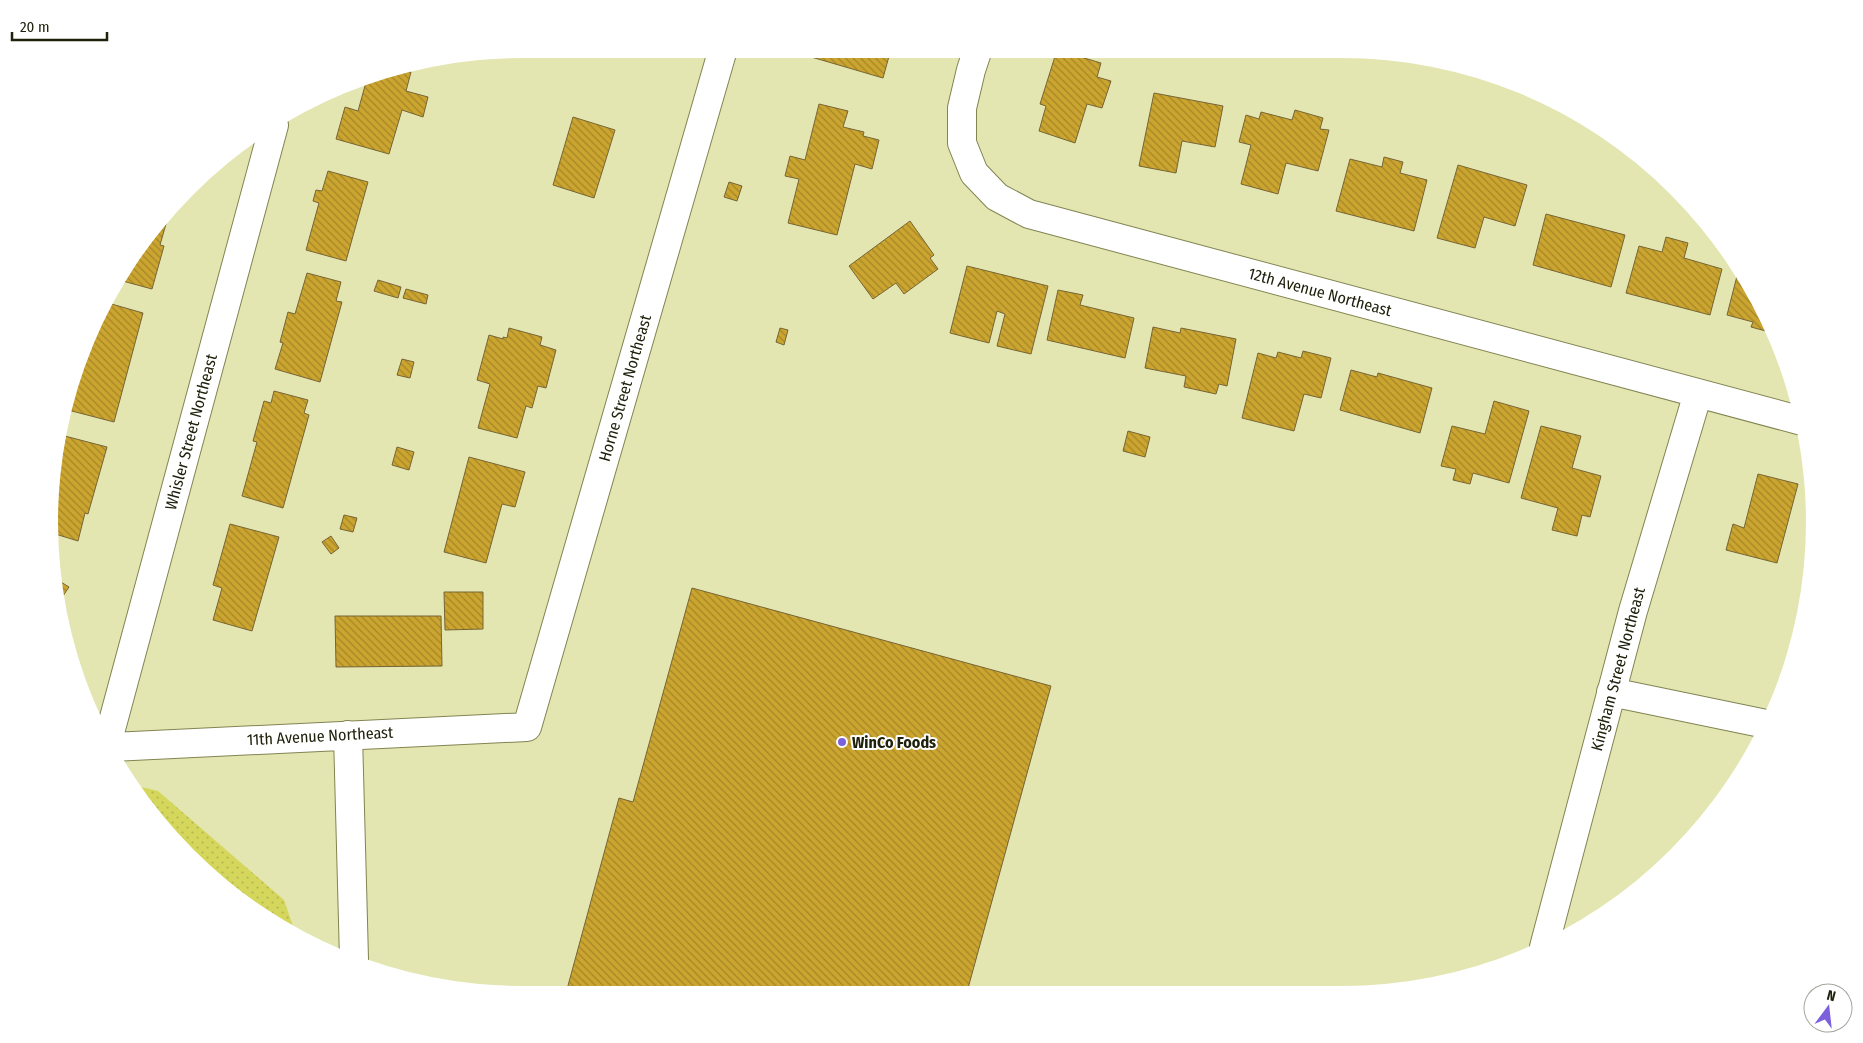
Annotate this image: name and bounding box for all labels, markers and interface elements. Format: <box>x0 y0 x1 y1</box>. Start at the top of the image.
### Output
scale bar <box>12 10 108 42</box>
text: 20 m <box>20 18 50 36</box>
street label: 12th Avenue Northeast <box>1246 264 1394 320</box>
street label: Horne Street Northeast <box>595 312 655 464</box>
street label: Whisler Street Northeast <box>161 351 221 512</box>
street label: Kingham Street Northeast <box>1587 584 1649 753</box>
street label: 11th Avenue Northeast <box>246 723 394 749</box>
place label: WinCo Foods <box>852 733 936 752</box>
marker: WinCo Foods <box>836 736 848 748</box>
north arrow <box>1803 983 1853 1033</box>
text: N <box>1825 987 1837 1005</box>

